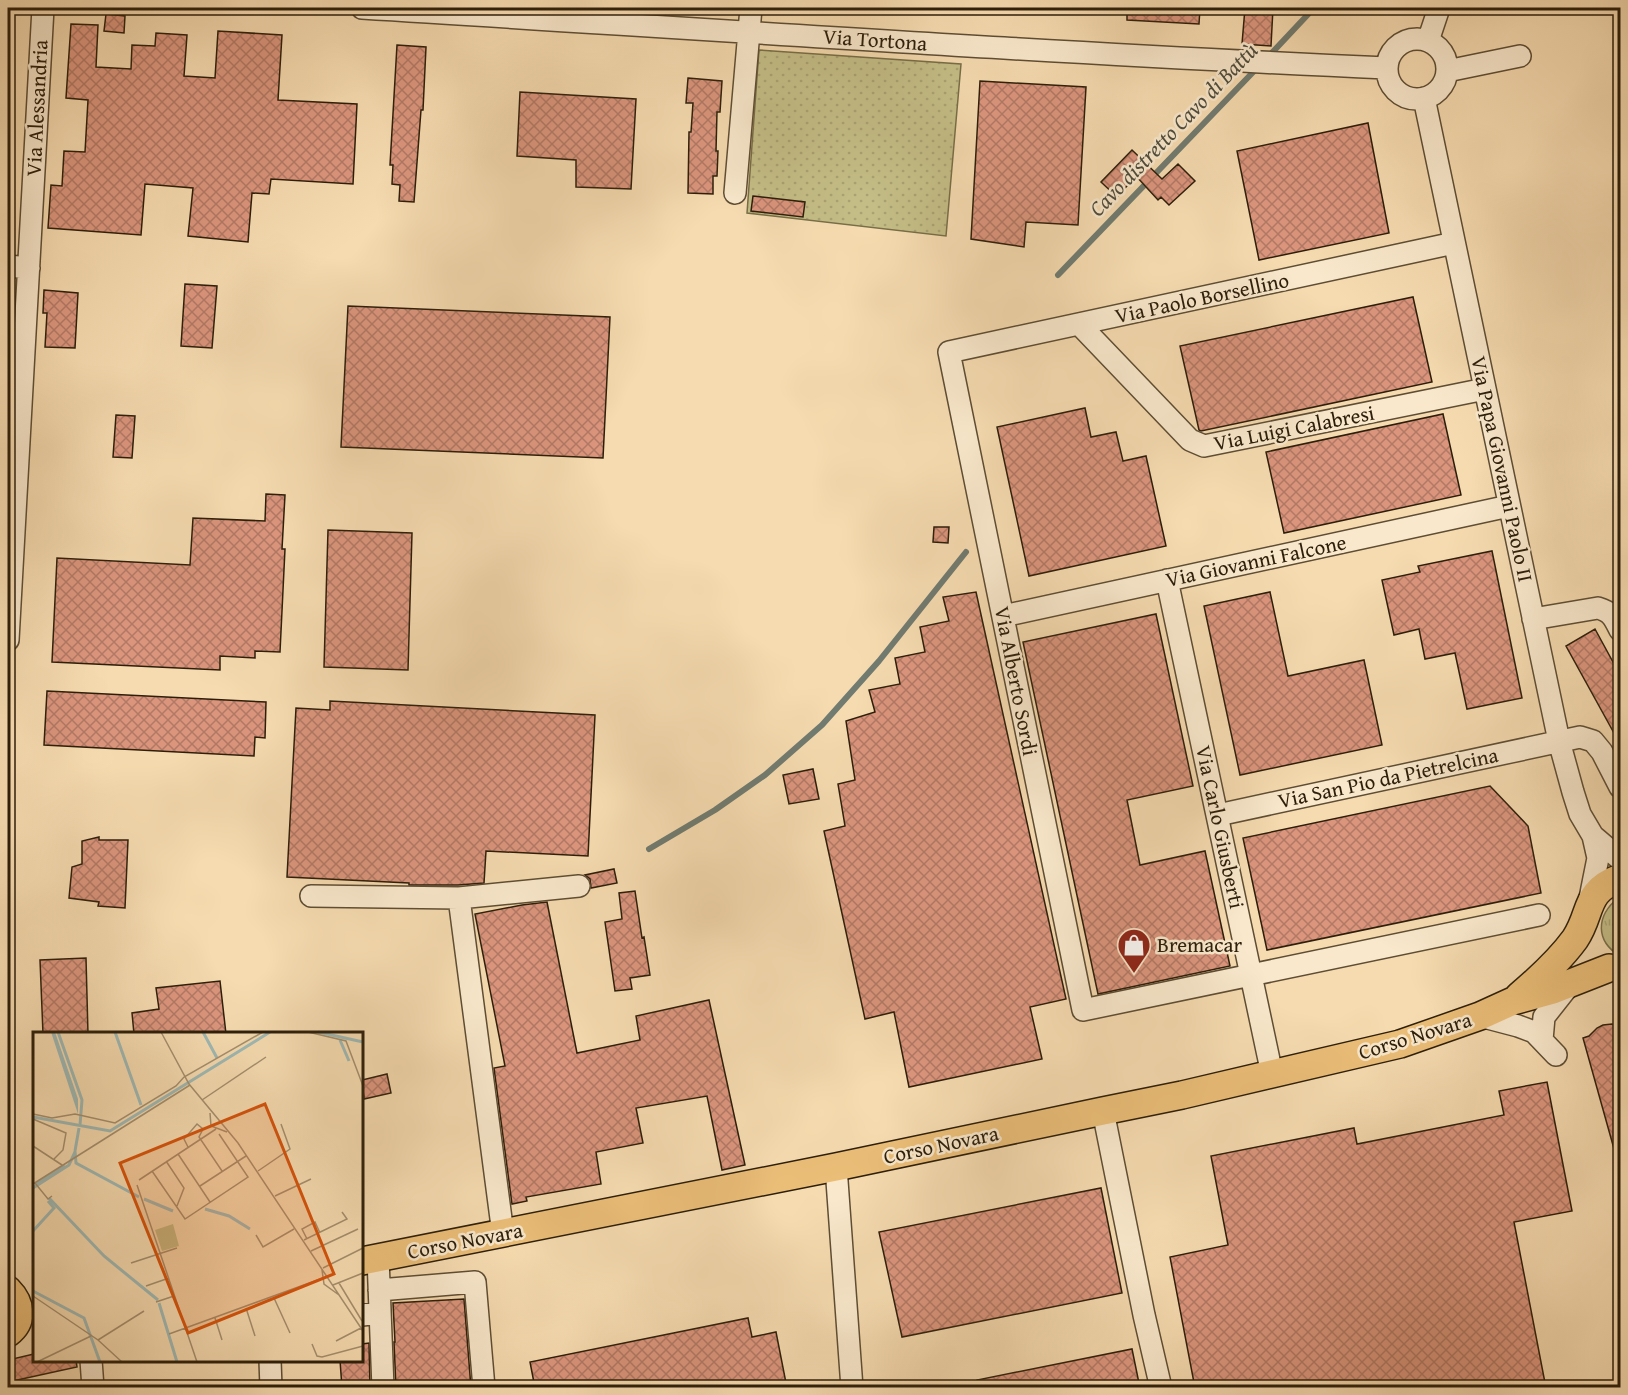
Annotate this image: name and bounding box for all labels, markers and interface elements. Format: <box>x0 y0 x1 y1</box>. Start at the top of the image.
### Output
street label: Via Tortona <box>822 20 928 59</box>
water label: Cavo distretto Cavo di Battù <box>1081 35 1265 223</box>
street label: Via Alessandria <box>17 39 56 177</box>
street label: Via Paolo Borsellino <box>1112 264 1292 331</box>
street label: Via Papa Giovanni Paolo II <box>1463 353 1542 585</box>
street label: Via Luigi Calabresi <box>1211 397 1377 458</box>
street label: Via Giovanni Falcone <box>1163 526 1349 595</box>
street label: Via Alberto Sordi <box>987 604 1046 758</box>
street label: Via San Pio da Pietrelcina <box>1275 739 1501 816</box>
street label: Via Carlo Giusberti <box>1188 742 1253 911</box>
shop icon: Bremacar <box>1116 927 1152 974</box>
place label: Bremacar <box>1157 929 1242 960</box>
street label: Corso Novara <box>1354 1004 1475 1067</box>
inset map <box>33 1032 363 1362</box>
street label: Corso Novara <box>881 1117 1001 1172</box>
street label: Corso Novara <box>405 1214 525 1267</box>

